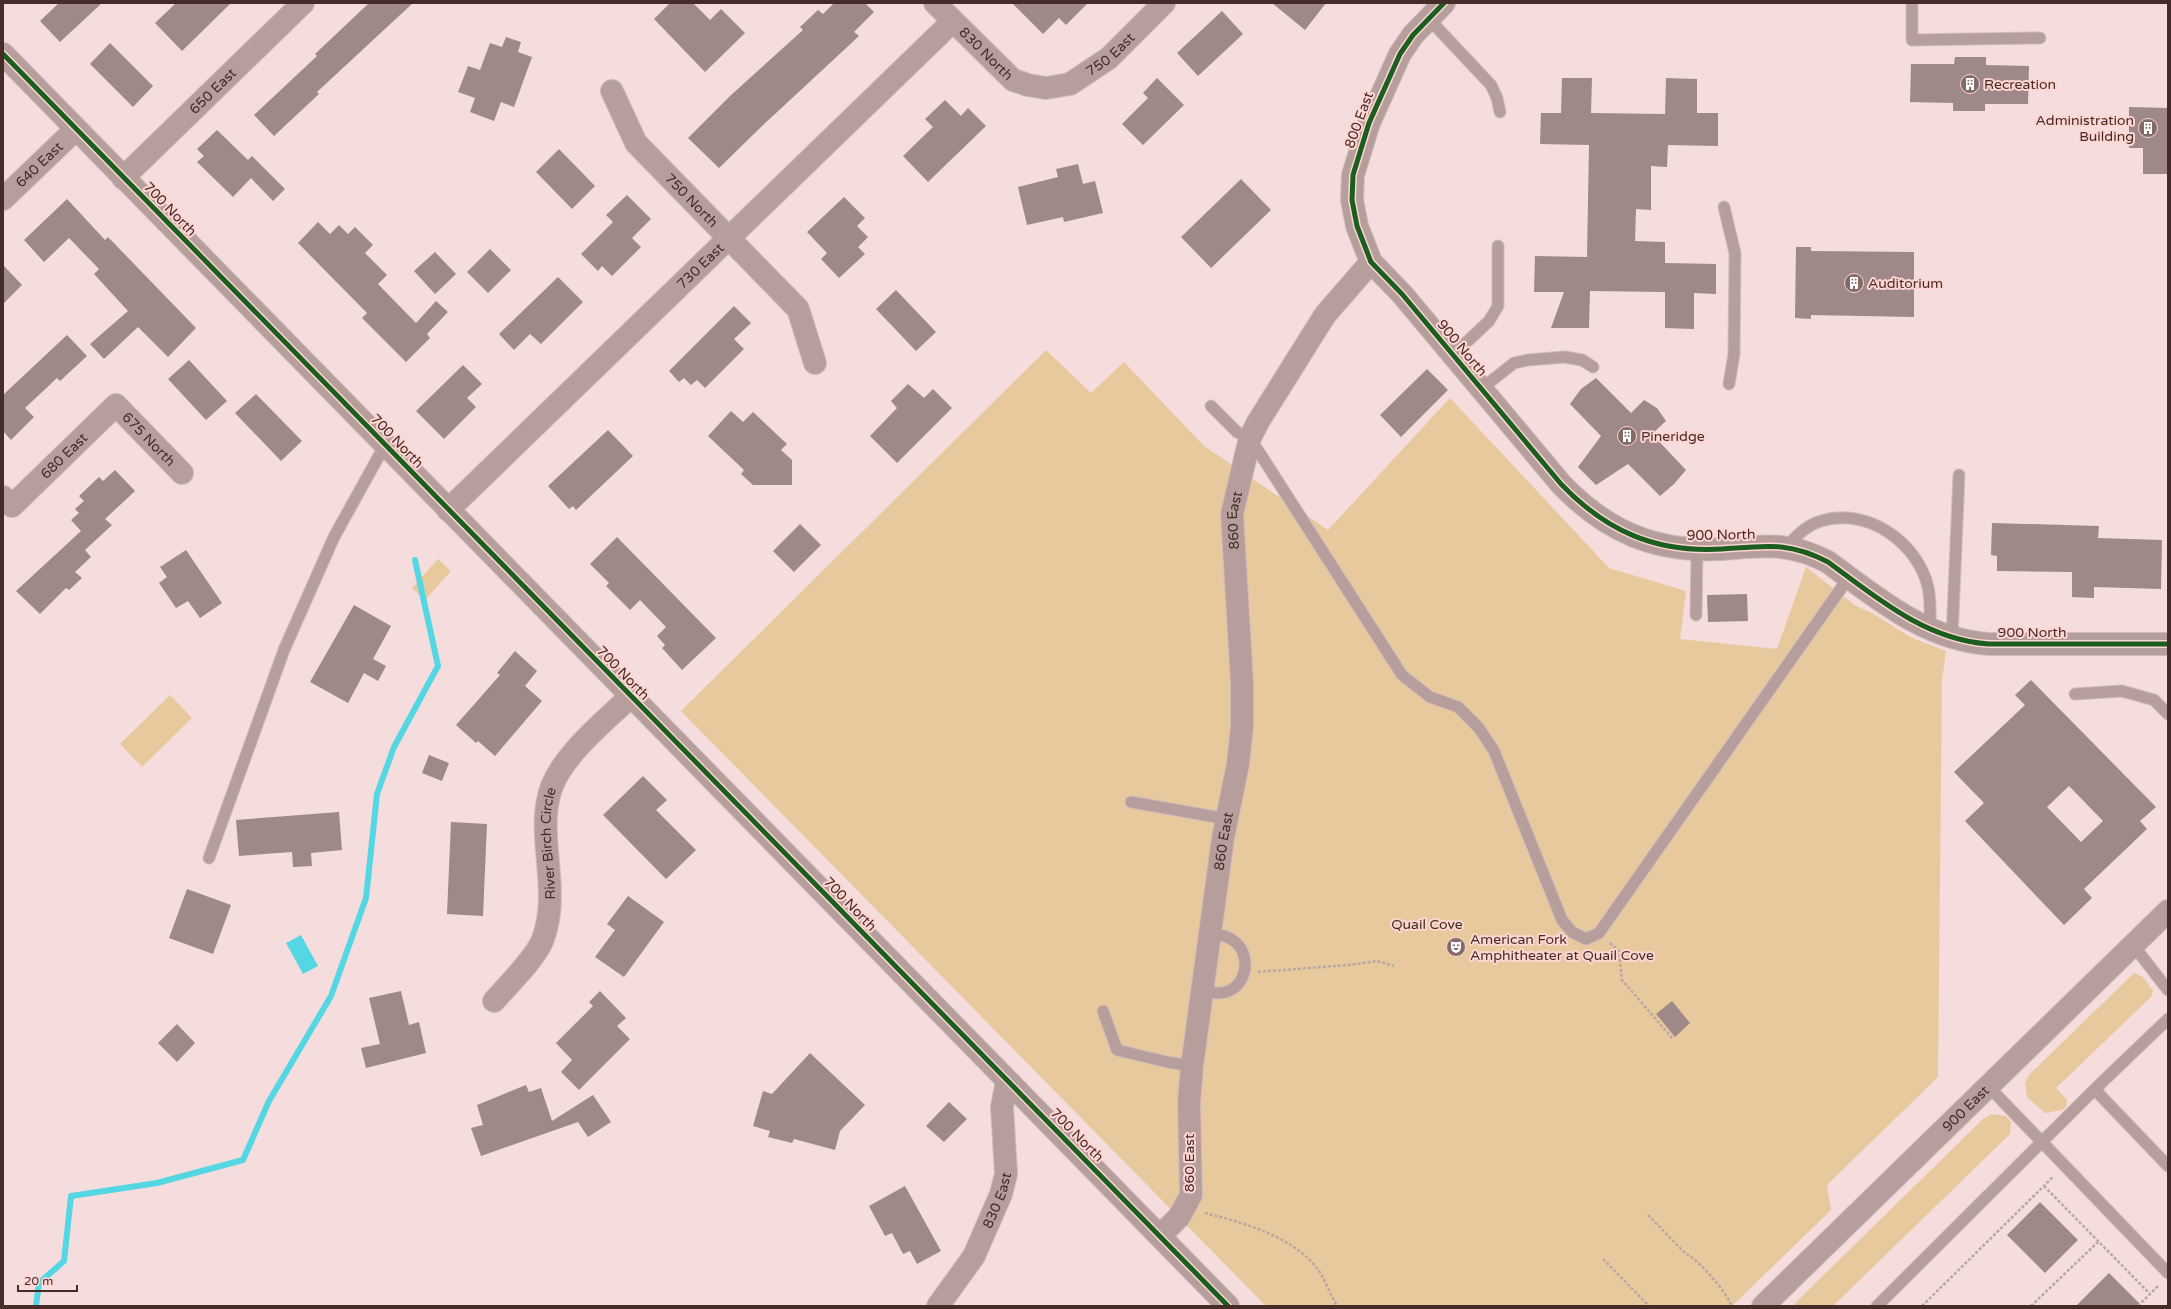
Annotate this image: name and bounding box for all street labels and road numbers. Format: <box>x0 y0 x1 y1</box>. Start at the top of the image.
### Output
street label: 830 North <box>956 23 1017 84</box>
street label: 750 East <box>1082 29 1138 80</box>
street label: 650 East <box>186 64 240 117</box>
street label: 800 East <box>1341 89 1377 151</box>
street label: 640 East <box>12 137 67 191</box>
street label: 750 North <box>662 169 722 231</box>
street label: 700 North <box>140 178 200 240</box>
street label: 730 East <box>673 239 728 292</box>
street label: 900 North <box>1433 316 1491 380</box>
street label: 675 North <box>119 408 179 470</box>
street label: 700 North <box>367 410 427 472</box>
street label: 680 East <box>37 429 91 482</box>
street label: 860 East <box>1223 489 1246 550</box>
street label: 900 North <box>1686 526 1756 544</box>
street label: 900 North <box>1998 624 2066 641</box>
street label: 700 North <box>593 642 653 704</box>
street label: River Birch Circle <box>537 785 560 900</box>
street label: 860 East <box>1210 810 1237 871</box>
street label: 700 North <box>820 873 880 935</box>
street label: 900 East <box>1939 1081 1993 1135</box>
street label: 700 North <box>1047 1105 1107 1165</box>
street label: 860 East <box>1181 1133 1198 1192</box>
street label: 830 East <box>979 1170 1015 1231</box>

